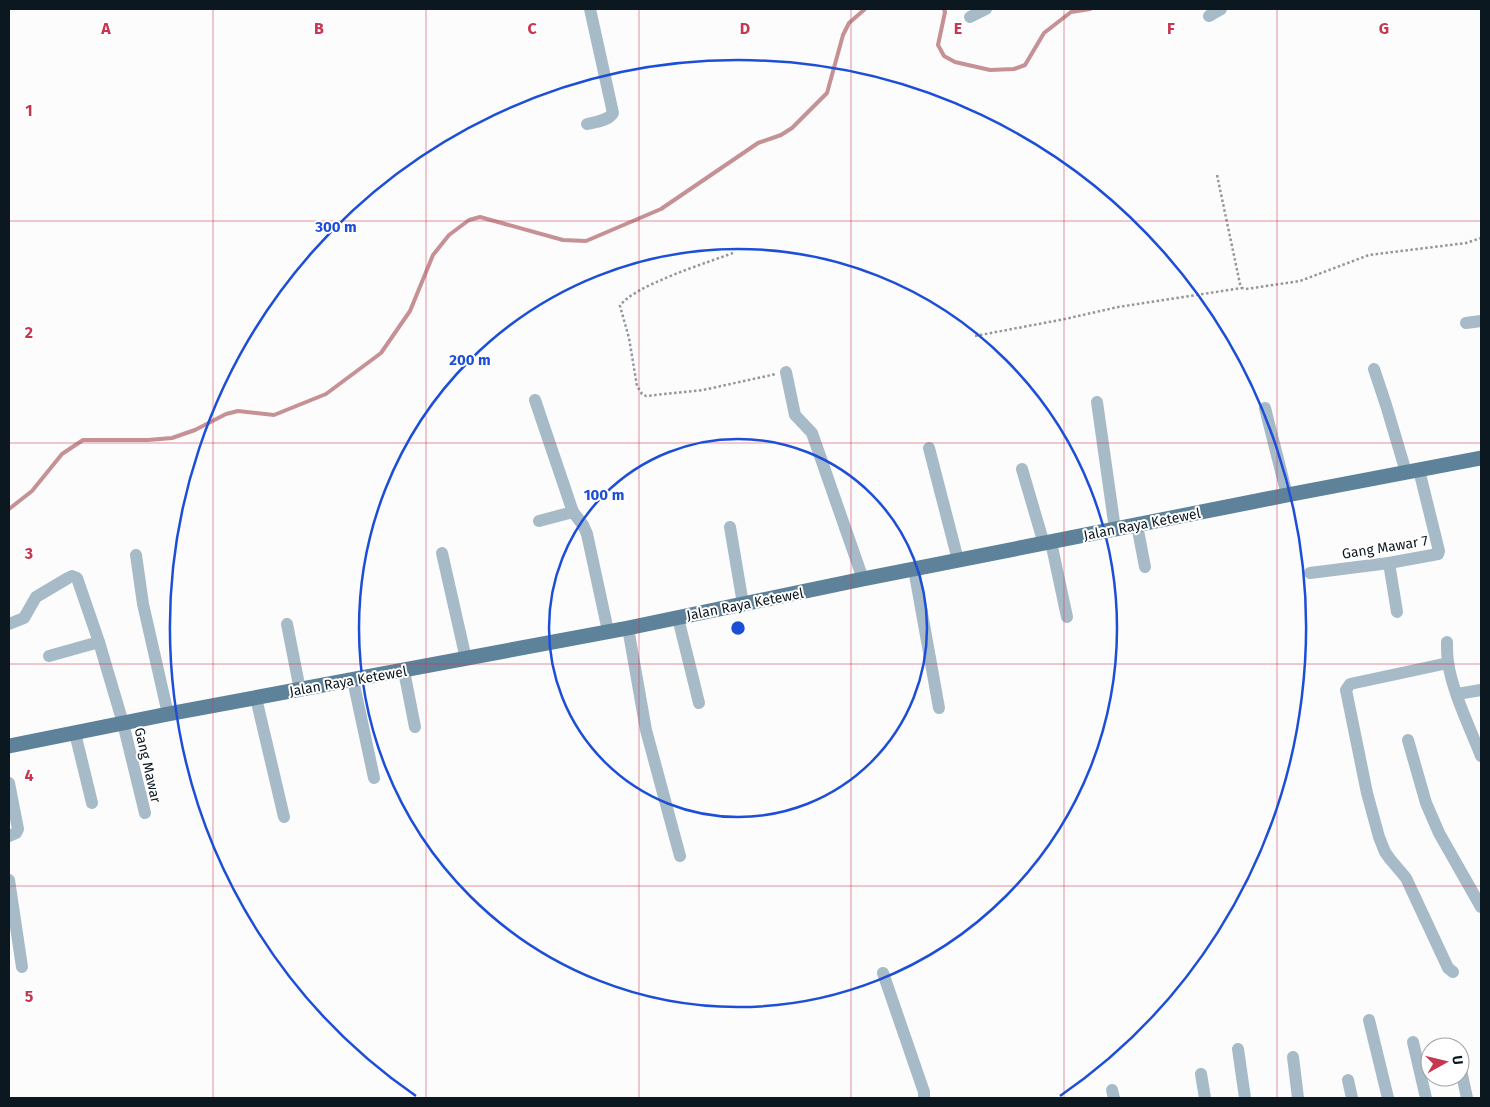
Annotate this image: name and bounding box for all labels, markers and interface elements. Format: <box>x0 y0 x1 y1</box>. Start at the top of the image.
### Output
text: A <box>100 19 111 38</box>
text: B <box>314 19 324 38</box>
text: C <box>527 19 537 38</box>
text: D <box>740 19 750 38</box>
text: E <box>954 19 962 38</box>
text: F <box>1167 19 1175 38</box>
text: G <box>1379 19 1389 38</box>
text: 1 <box>25 101 33 120</box>
text: 300 m <box>314 218 357 236</box>
text: 2 <box>25 323 33 342</box>
text: 200 m <box>449 351 491 369</box>
text: 100 m <box>584 486 624 504</box>
street label: Jalan Raya Ketewel <box>1082 505 1202 544</box>
street label: Gang Mawar 7 <box>1341 532 1429 563</box>
text: 3 <box>24 544 33 563</box>
street label: Jalan Raya Ketewel <box>685 585 805 624</box>
centre of rings <box>729 619 747 637</box>
street label: Jalan Raya Ketewel <box>288 663 408 700</box>
street label: Gang Mawar <box>131 726 165 805</box>
text: 4 <box>24 766 34 785</box>
text: 5 <box>25 987 34 1006</box>
north arrow <box>1420 1037 1470 1087</box>
text: U <box>1448 1055 1466 1066</box>

